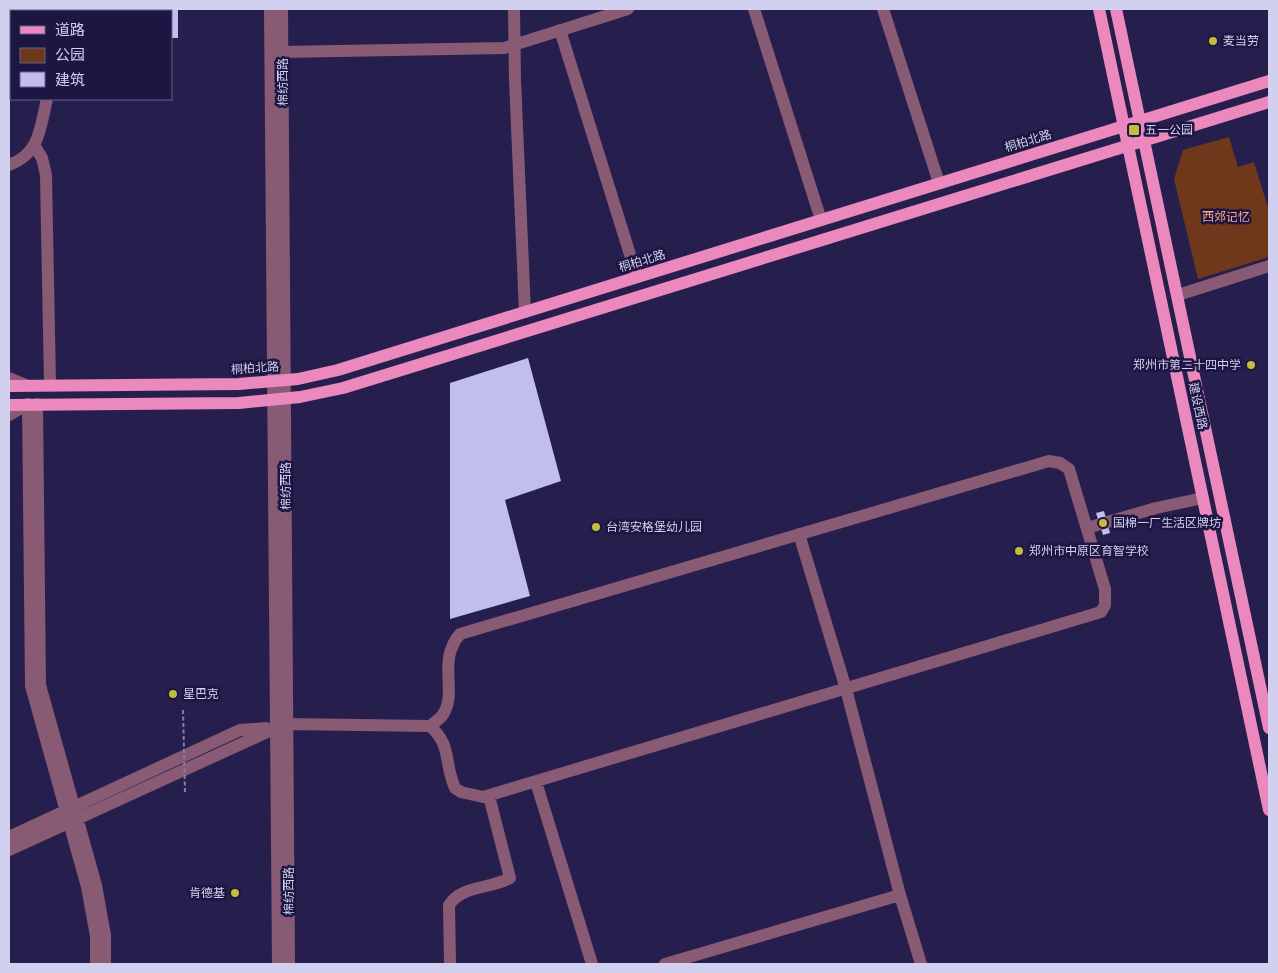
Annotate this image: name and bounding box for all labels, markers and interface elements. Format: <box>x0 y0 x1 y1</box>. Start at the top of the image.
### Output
legend <box>10 10 172 100</box>
text: 道路 <box>55 21 85 39</box>
place label: 麦当劳 <box>1223 34 1259 48</box>
marker: 麦当劳 <box>1207 35 1219 47</box>
text: 公园 <box>55 46 85 64</box>
street label: 棉纺西路 <box>276 58 290 106</box>
text: 建筑 <box>55 71 85 89</box>
marker: 五一公园 <box>1127 123 1141 137</box>
place label: 五一公园 <box>1145 123 1193 137</box>
street label: 桐柏北路 <box>1003 127 1053 155</box>
park label: 西郊记忆 <box>1202 210 1250 224</box>
street label: 桐柏北路 <box>617 247 667 275</box>
place label: 郑州市第二十四中学 <box>1133 358 1241 372</box>
street label: 桐柏北路 <box>231 359 279 377</box>
marker: 郑州市第二十四中学 <box>1245 359 1257 371</box>
street label: 建设西路 <box>1186 381 1210 431</box>
street label: 棉纺西路 <box>279 462 293 510</box>
place label: 国棉一厂生活区牌坊 <box>1113 516 1221 530</box>
marker: 国棉一厂生活区牌坊 <box>1097 517 1109 529</box>
place label: 台湾安格堡幼儿园 <box>606 520 702 534</box>
marker: 台湾安格堡幼儿园 <box>590 521 602 533</box>
place label: 郑州市中原区育智学校 <box>1029 544 1149 558</box>
marker: 郑州市中原区育智学校 <box>1013 545 1025 557</box>
place label: 星巴克 <box>183 687 219 701</box>
marker: 星巴克 <box>167 688 179 700</box>
street label: 棉纺西路 <box>282 867 296 915</box>
place label: 肯德基 <box>189 886 225 900</box>
marker: 肯德基 <box>229 887 241 899</box>

